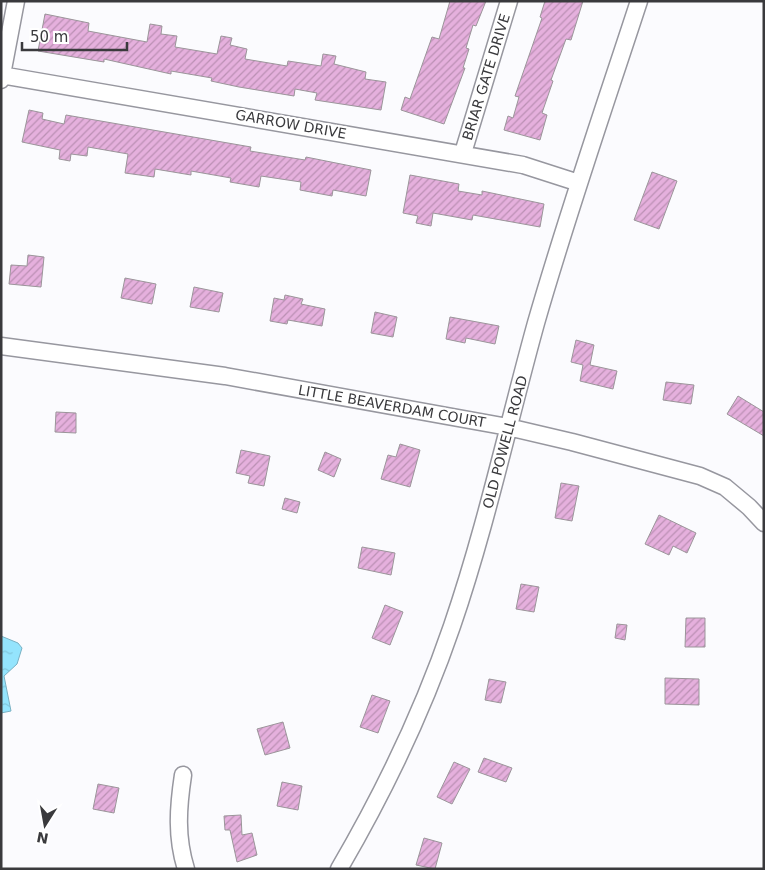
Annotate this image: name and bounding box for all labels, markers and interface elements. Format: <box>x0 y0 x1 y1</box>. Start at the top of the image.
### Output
street label: BRIAR GATE DRIVE <box>459 12 513 142</box>
scale bar <box>22 20 128 52</box>
text: 50 m <box>30 28 68 46</box>
street label: GARROW DRIVE <box>234 106 348 142</box>
street label: OLD POWELL ROAD <box>480 374 530 510</box>
street label: LITTLE BEAVERDAM COURT <box>297 382 487 430</box>
north arrow <box>20 800 70 850</box>
text: N <box>35 829 50 847</box>

